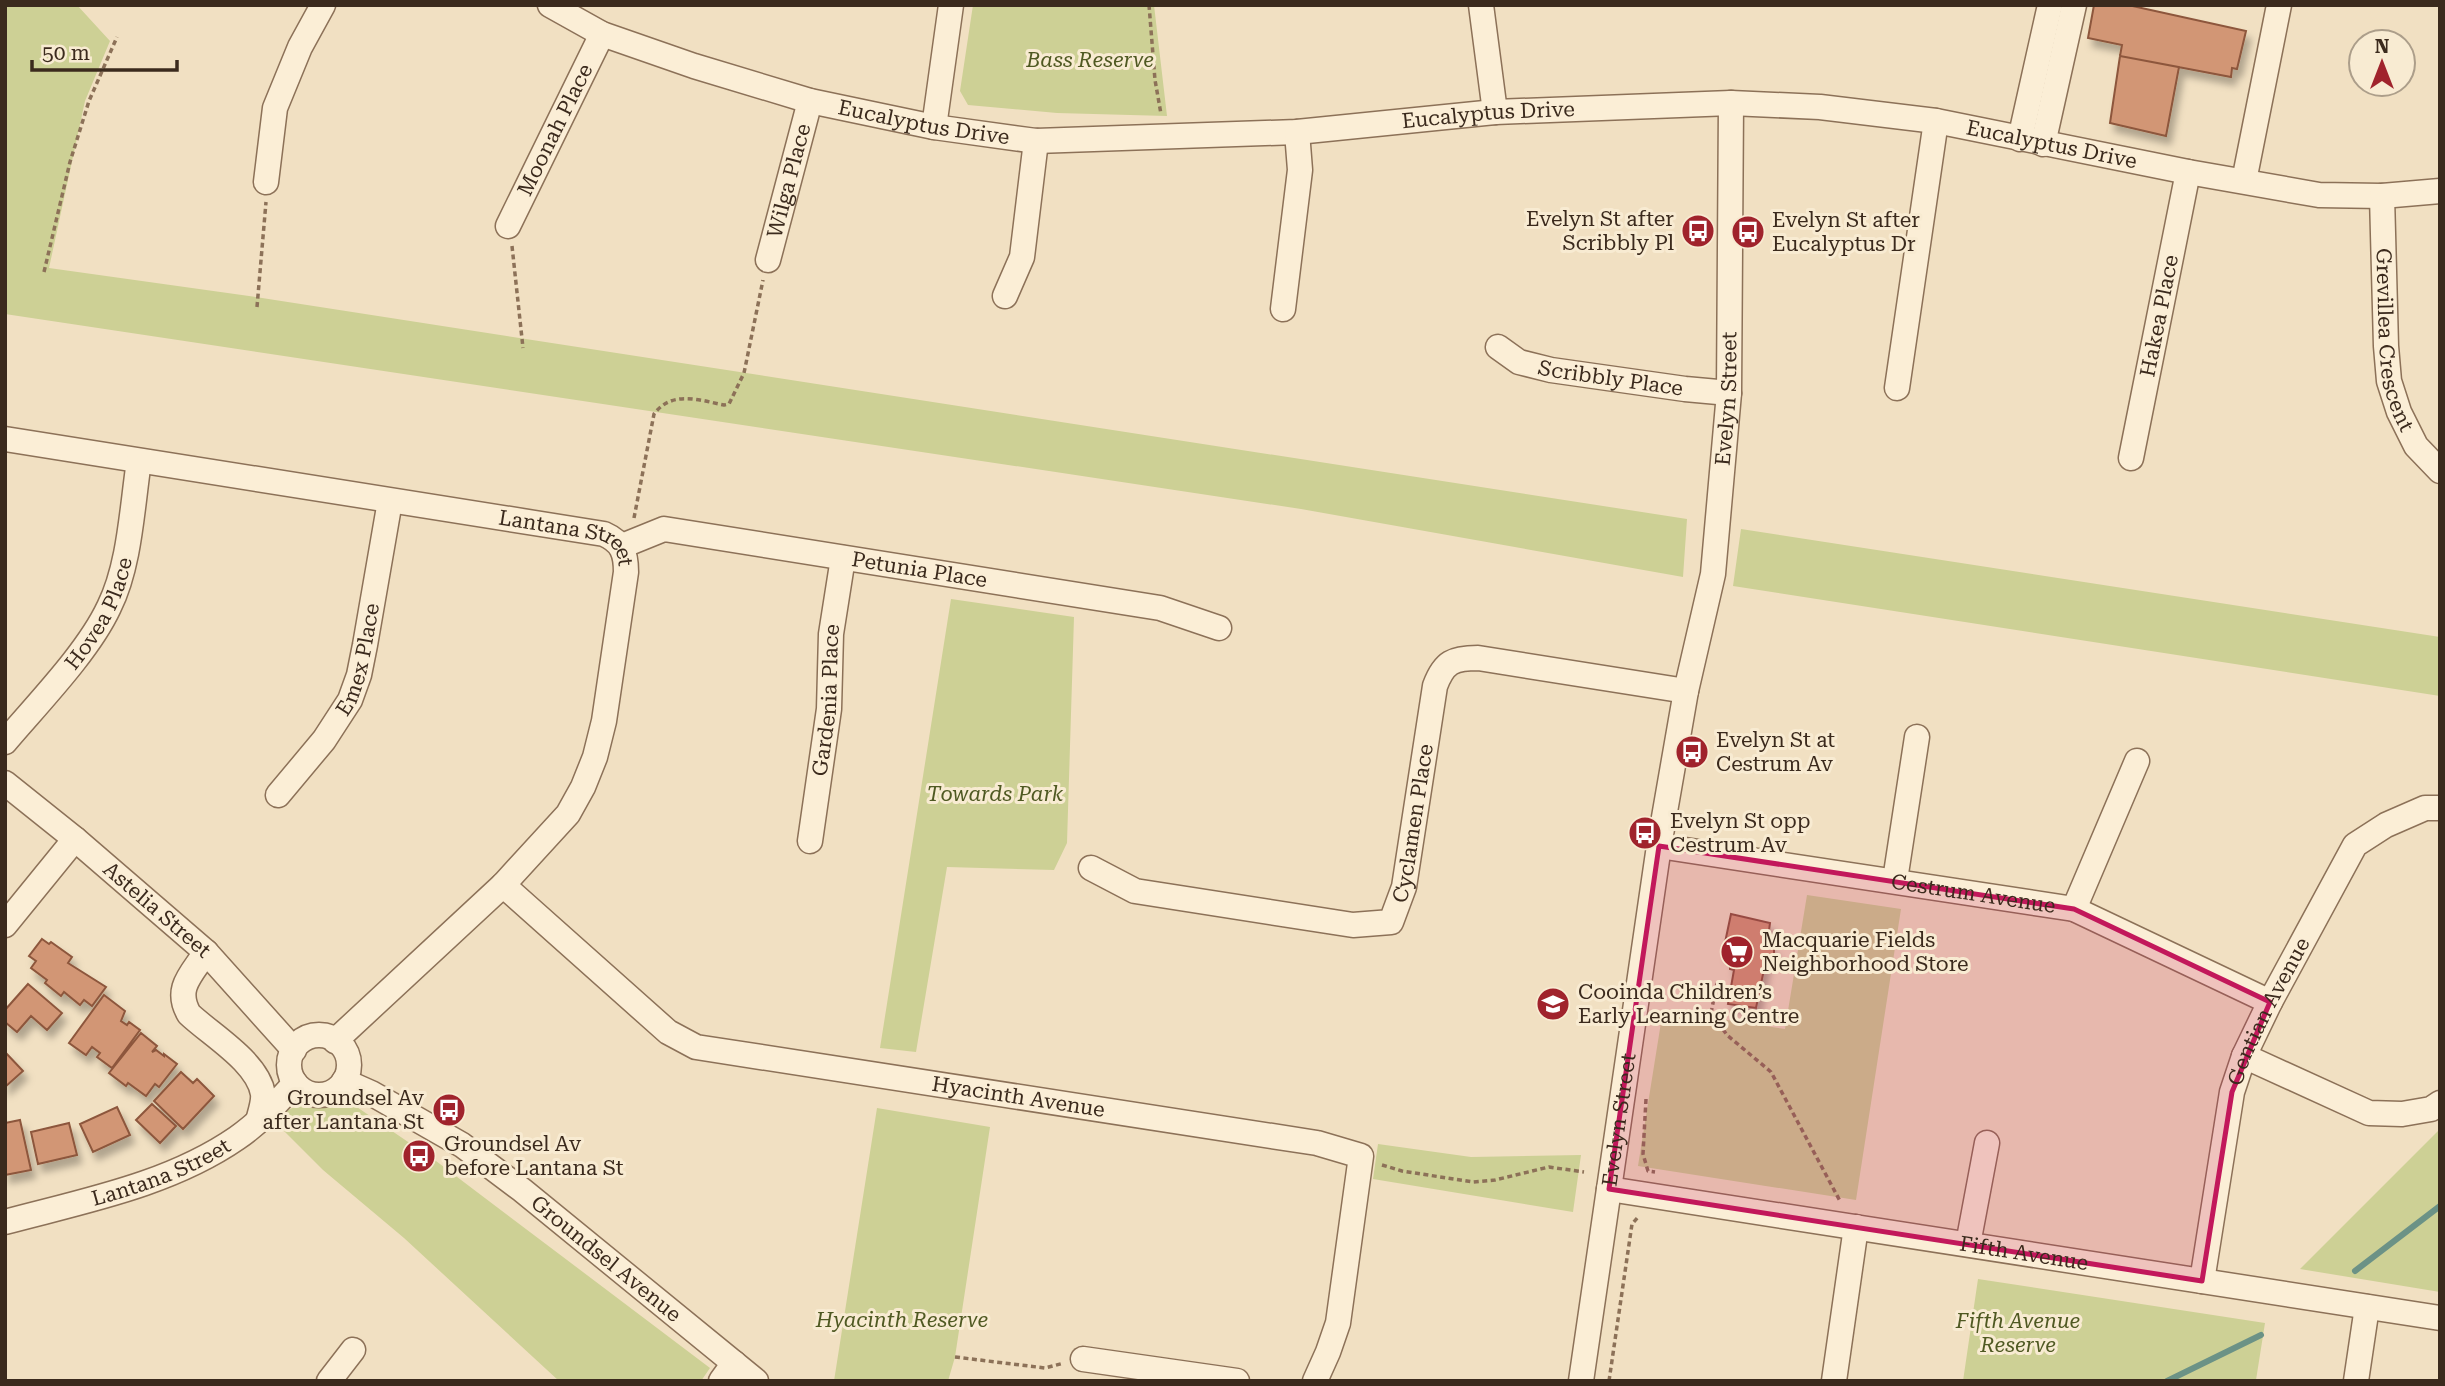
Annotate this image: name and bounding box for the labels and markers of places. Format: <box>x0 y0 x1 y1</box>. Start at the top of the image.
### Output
place label: Evelyn St after Scribbly Pl <box>1526 207 1675 255</box>
place label: Evelyn St after Eucalyptus Dr <box>1772 208 1920 256</box>
bus stop icon: Evelyn St after Scribbly Pl <box>1679 212 1717 250</box>
bus stop icon: Evelyn St after Eucalyptus Dr <box>1729 213 1767 251</box>
place label: Evelyn St at Cestrum Av <box>1716 728 1835 776</box>
bus stop icon: Evelyn St at Cestrum Av <box>1673 733 1711 771</box>
place label: Evelyn St opp Cestrum Av <box>1670 809 1811 857</box>
bus stop icon: Evelyn St opp Cestrum Av <box>1626 814 1664 852</box>
place label: Macquarie Fields Neighborhood Store <box>1762 928 1969 976</box>
supermarket icon: Macquarie Fields Neighborhood Store <box>1718 933 1756 971</box>
place label: Cooinda Children’s Early Learning Centre <box>1578 980 1799 1028</box>
school or university icon: Cooinda Children’s Early Learning Centre <box>1534 985 1572 1023</box>
place label: Groundsel Av after Lantana St <box>263 1086 425 1134</box>
bus stop icon: Groundsel Av after Lantana St <box>430 1091 468 1129</box>
place label: Groundsel Av before Lantana St <box>444 1132 624 1180</box>
bus stop icon: Groundsel Av before Lantana St <box>400 1137 438 1175</box>

